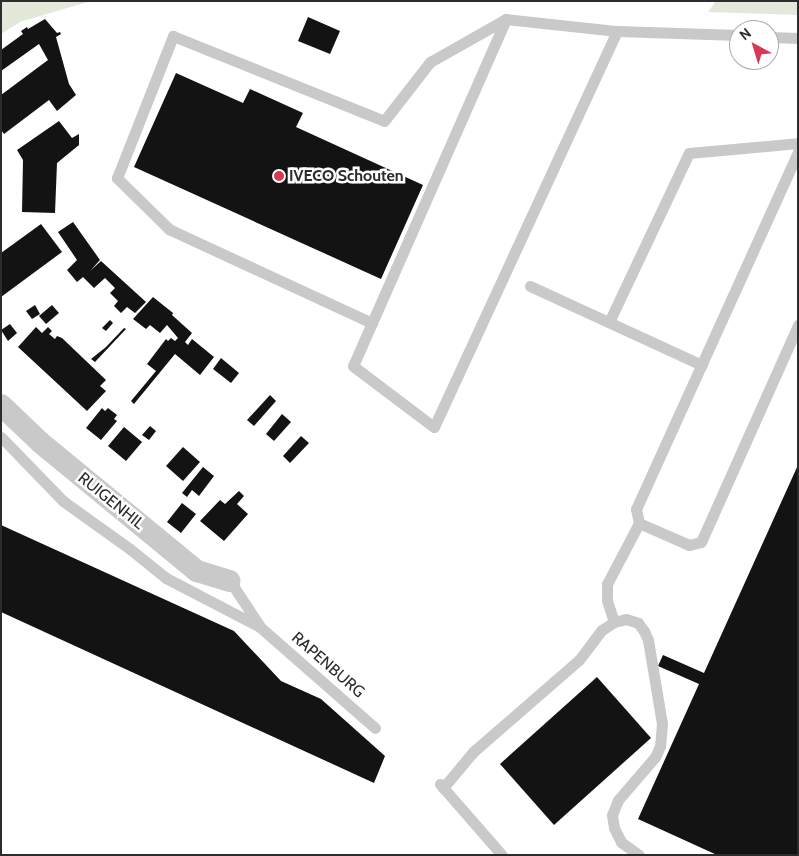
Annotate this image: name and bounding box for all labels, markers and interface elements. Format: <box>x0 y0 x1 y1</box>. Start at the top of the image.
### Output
north arrow <box>729 20 779 70</box>
text: N <box>736 24 755 44</box>
place label: IVECO Schouten <box>289 166 404 186</box>
marker: IVECO Schouten <box>273 170 285 182</box>
street label: RUIGENHIL <box>74 468 148 534</box>
street label: RAPENBURG <box>288 628 368 702</box>

